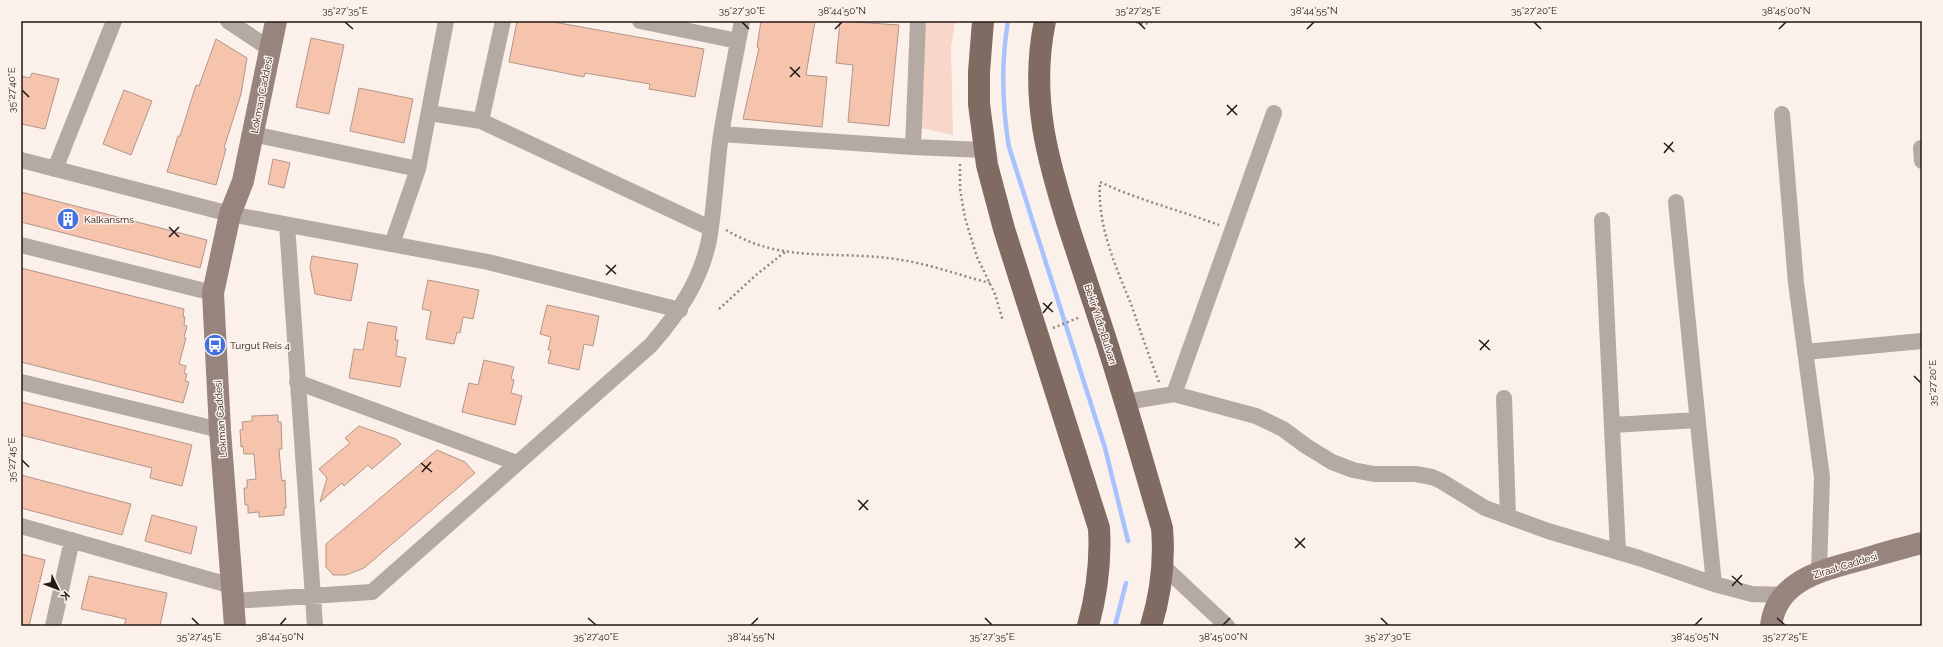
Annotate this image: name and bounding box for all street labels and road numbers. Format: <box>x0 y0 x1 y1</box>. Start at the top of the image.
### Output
street label: Lokman Caddesi <box>249 56 274 134</box>
street label: Bekir Yıldız Bulvarı <box>1082 283 1119 366</box>
street label: Lokman Caddesi <box>212 380 229 458</box>
street label: Ziraat Caddesi <box>1812 551 1878 580</box>

